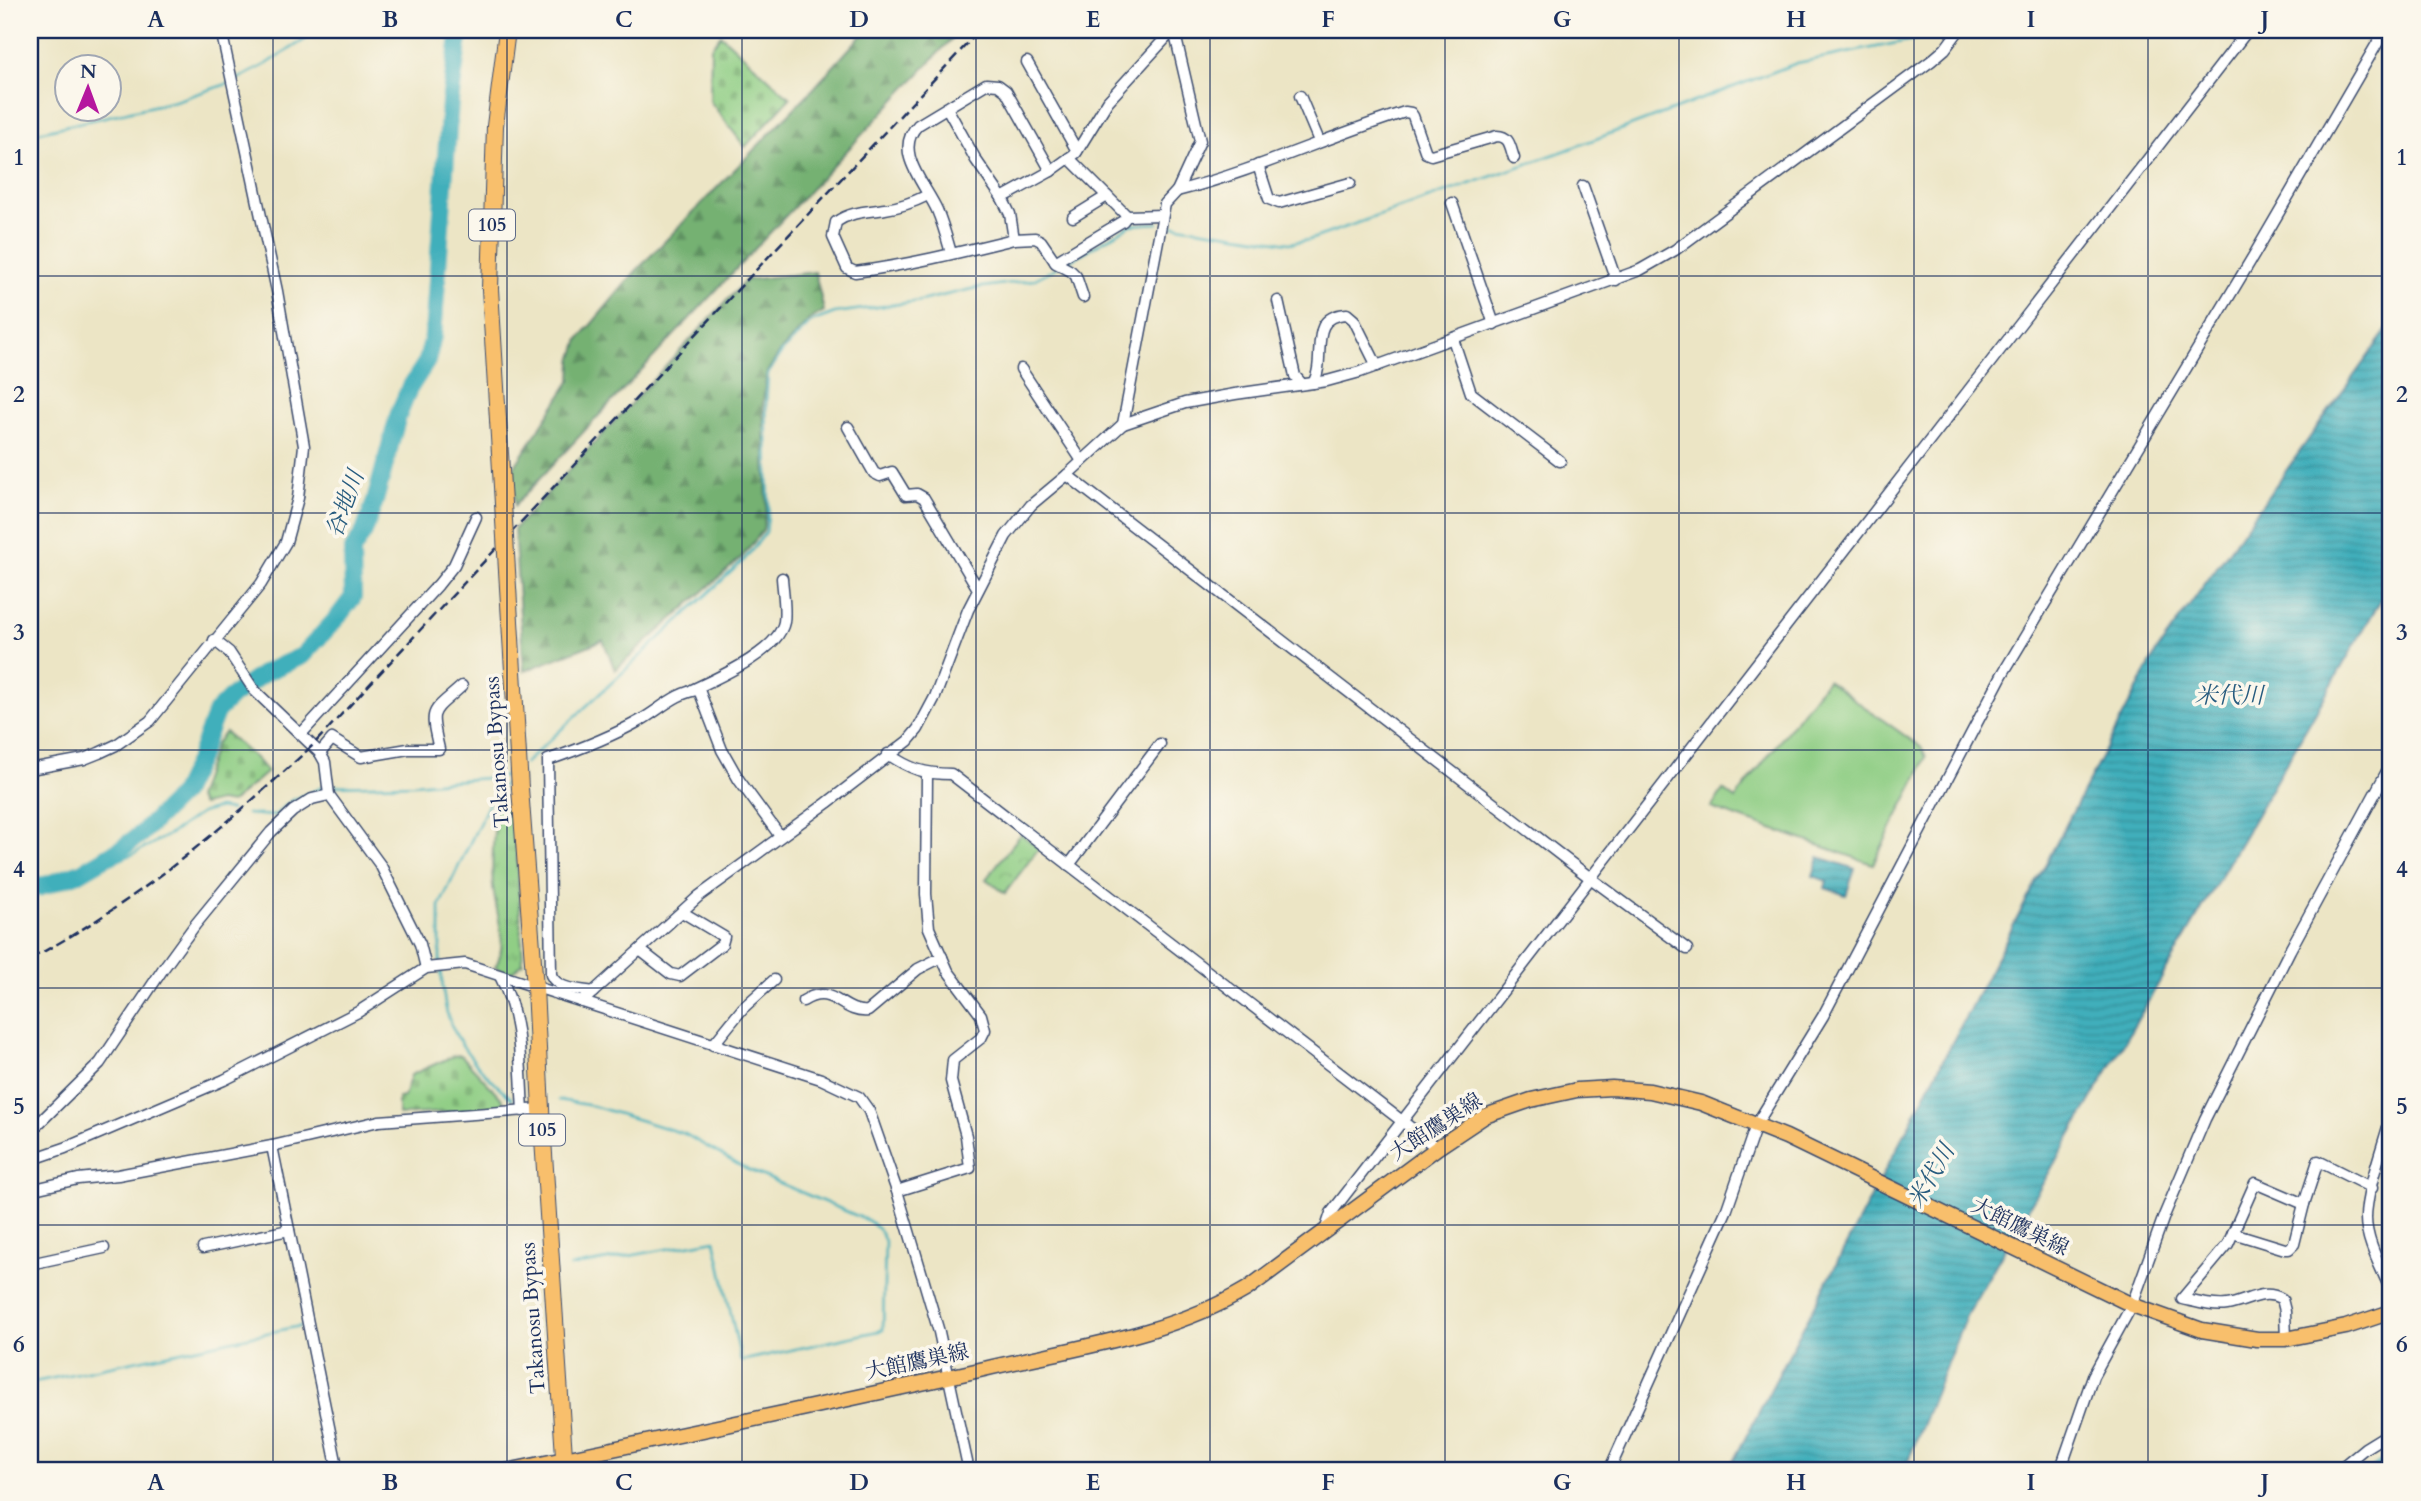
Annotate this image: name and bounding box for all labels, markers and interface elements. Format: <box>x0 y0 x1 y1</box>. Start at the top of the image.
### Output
text: A <box>147 4 165 35</box>
text: B <box>382 4 398 35</box>
text: C <box>615 4 633 35</box>
text: D <box>849 4 869 35</box>
text: E <box>1086 4 1100 35</box>
text: F <box>1321 4 1335 35</box>
text: G <box>1553 4 1572 35</box>
text: H <box>1786 4 1806 35</box>
text: I <box>2027 4 2035 35</box>
text: J <box>2258 4 2269 35</box>
north arrow <box>52 52 122 122</box>
text: N <box>80 59 97 85</box>
text: 1 <box>13 142 25 173</box>
text: 1 <box>2396 142 2408 173</box>
road number: 105 <box>469 210 515 241</box>
text: 2 <box>13 379 25 410</box>
text: 2 <box>2396 379 2408 410</box>
water label: 谷地川 <box>319 463 372 542</box>
text: 3 <box>13 617 25 648</box>
text: 3 <box>2396 617 2408 648</box>
street label: Takanosu Bypass <box>477 675 517 829</box>
water label: 米代川 <box>2195 680 2267 711</box>
text: 4 <box>13 854 25 885</box>
text: 4 <box>2396 854 2408 885</box>
street label: 大館鷹巣線 <box>1384 1086 1488 1168</box>
text: 5 <box>13 1091 25 1122</box>
text: 5 <box>2396 1091 2408 1122</box>
road number: 105 <box>519 1114 565 1146</box>
water label: 米代川 <box>1900 1136 1963 1214</box>
street label: 大館鷹巣線 <box>1966 1191 2074 1263</box>
street label: Takanosu Bypass <box>513 1241 553 1395</box>
text: 6 <box>13 1329 25 1360</box>
text: 6 <box>2396 1329 2408 1360</box>
street label: 大館鷹巣線 <box>863 1337 971 1387</box>
text: A <box>147 1467 165 1498</box>
text: B <box>382 1467 398 1498</box>
text: C <box>615 1467 633 1498</box>
text: D <box>849 1467 869 1498</box>
text: E <box>1086 1467 1100 1498</box>
text: F <box>1321 1467 1335 1498</box>
text: G <box>1553 1467 1572 1498</box>
text: H <box>1786 1467 1806 1498</box>
text: I <box>2027 1467 2035 1498</box>
text: J <box>2258 1467 2269 1498</box>

